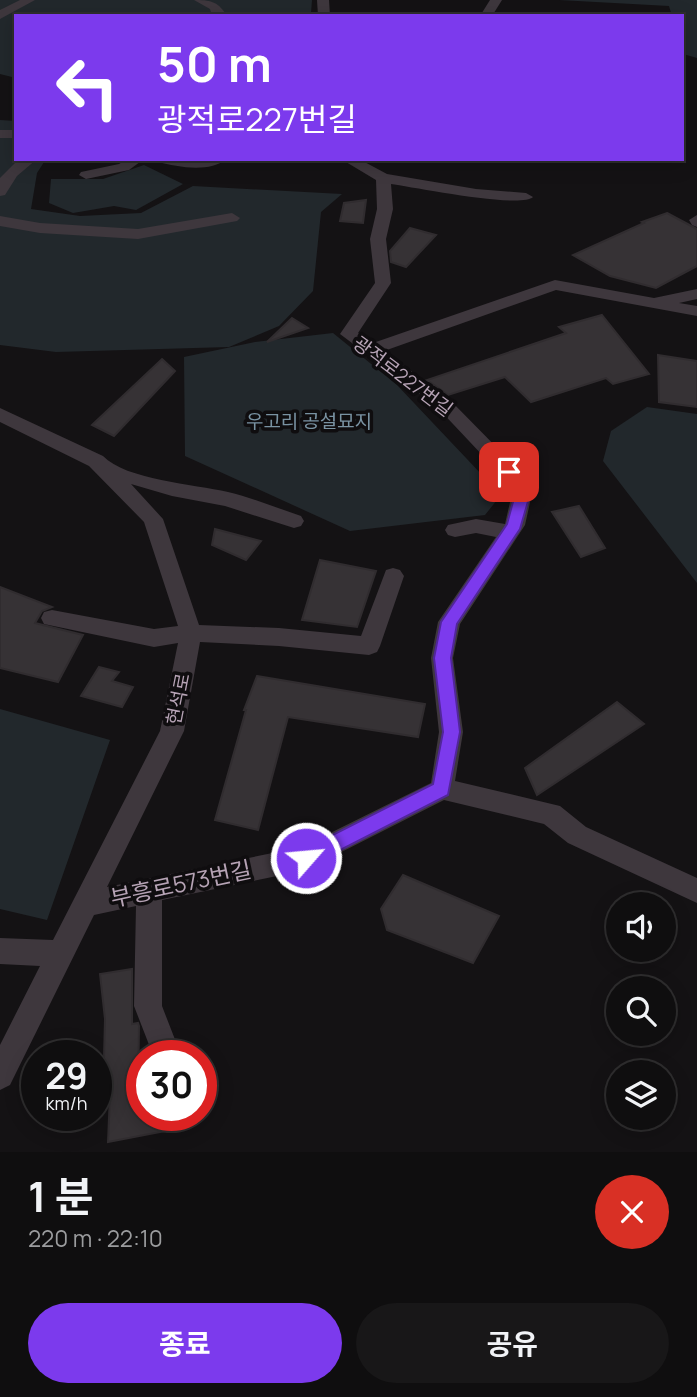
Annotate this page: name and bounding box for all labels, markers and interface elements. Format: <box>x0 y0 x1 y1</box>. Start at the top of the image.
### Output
text: 50 m <box>157 30 272 97</box>
icon: left <box>42 42 133 133</box>
text: 광적로227번길 <box>157 97 357 141</box>
street label: 광적로227번길 <box>348 330 458 422</box>
park label: 우고리 공설묘지 <box>246 408 372 434</box>
pin <box>479 442 539 502</box>
icon: arrive <box>490 453 528 491</box>
street label: 현석로 <box>160 671 196 727</box>
position arrow <box>269 821 343 895</box>
street label: 부흥로573번길 <box>107 852 254 914</box>
map controls <box>606 892 676 1130</box>
button: sound <box>606 892 676 962</box>
button: search <box>606 976 676 1046</box>
speed limit sign: 30 <box>126 1040 217 1131</box>
text: 29 <box>45 1052 88 1100</box>
button: layers <box>606 1060 676 1130</box>
text: km/h <box>46 1091 87 1115</box>
text: 1 분 <box>28 1167 93 1225</box>
button: close <box>595 1175 669 1249</box>
text: 220 m · 22:10 <box>28 1222 163 1254</box>
button: 종료 <box>28 1303 342 1383</box>
button: 공유 <box>356 1303 669 1383</box>

